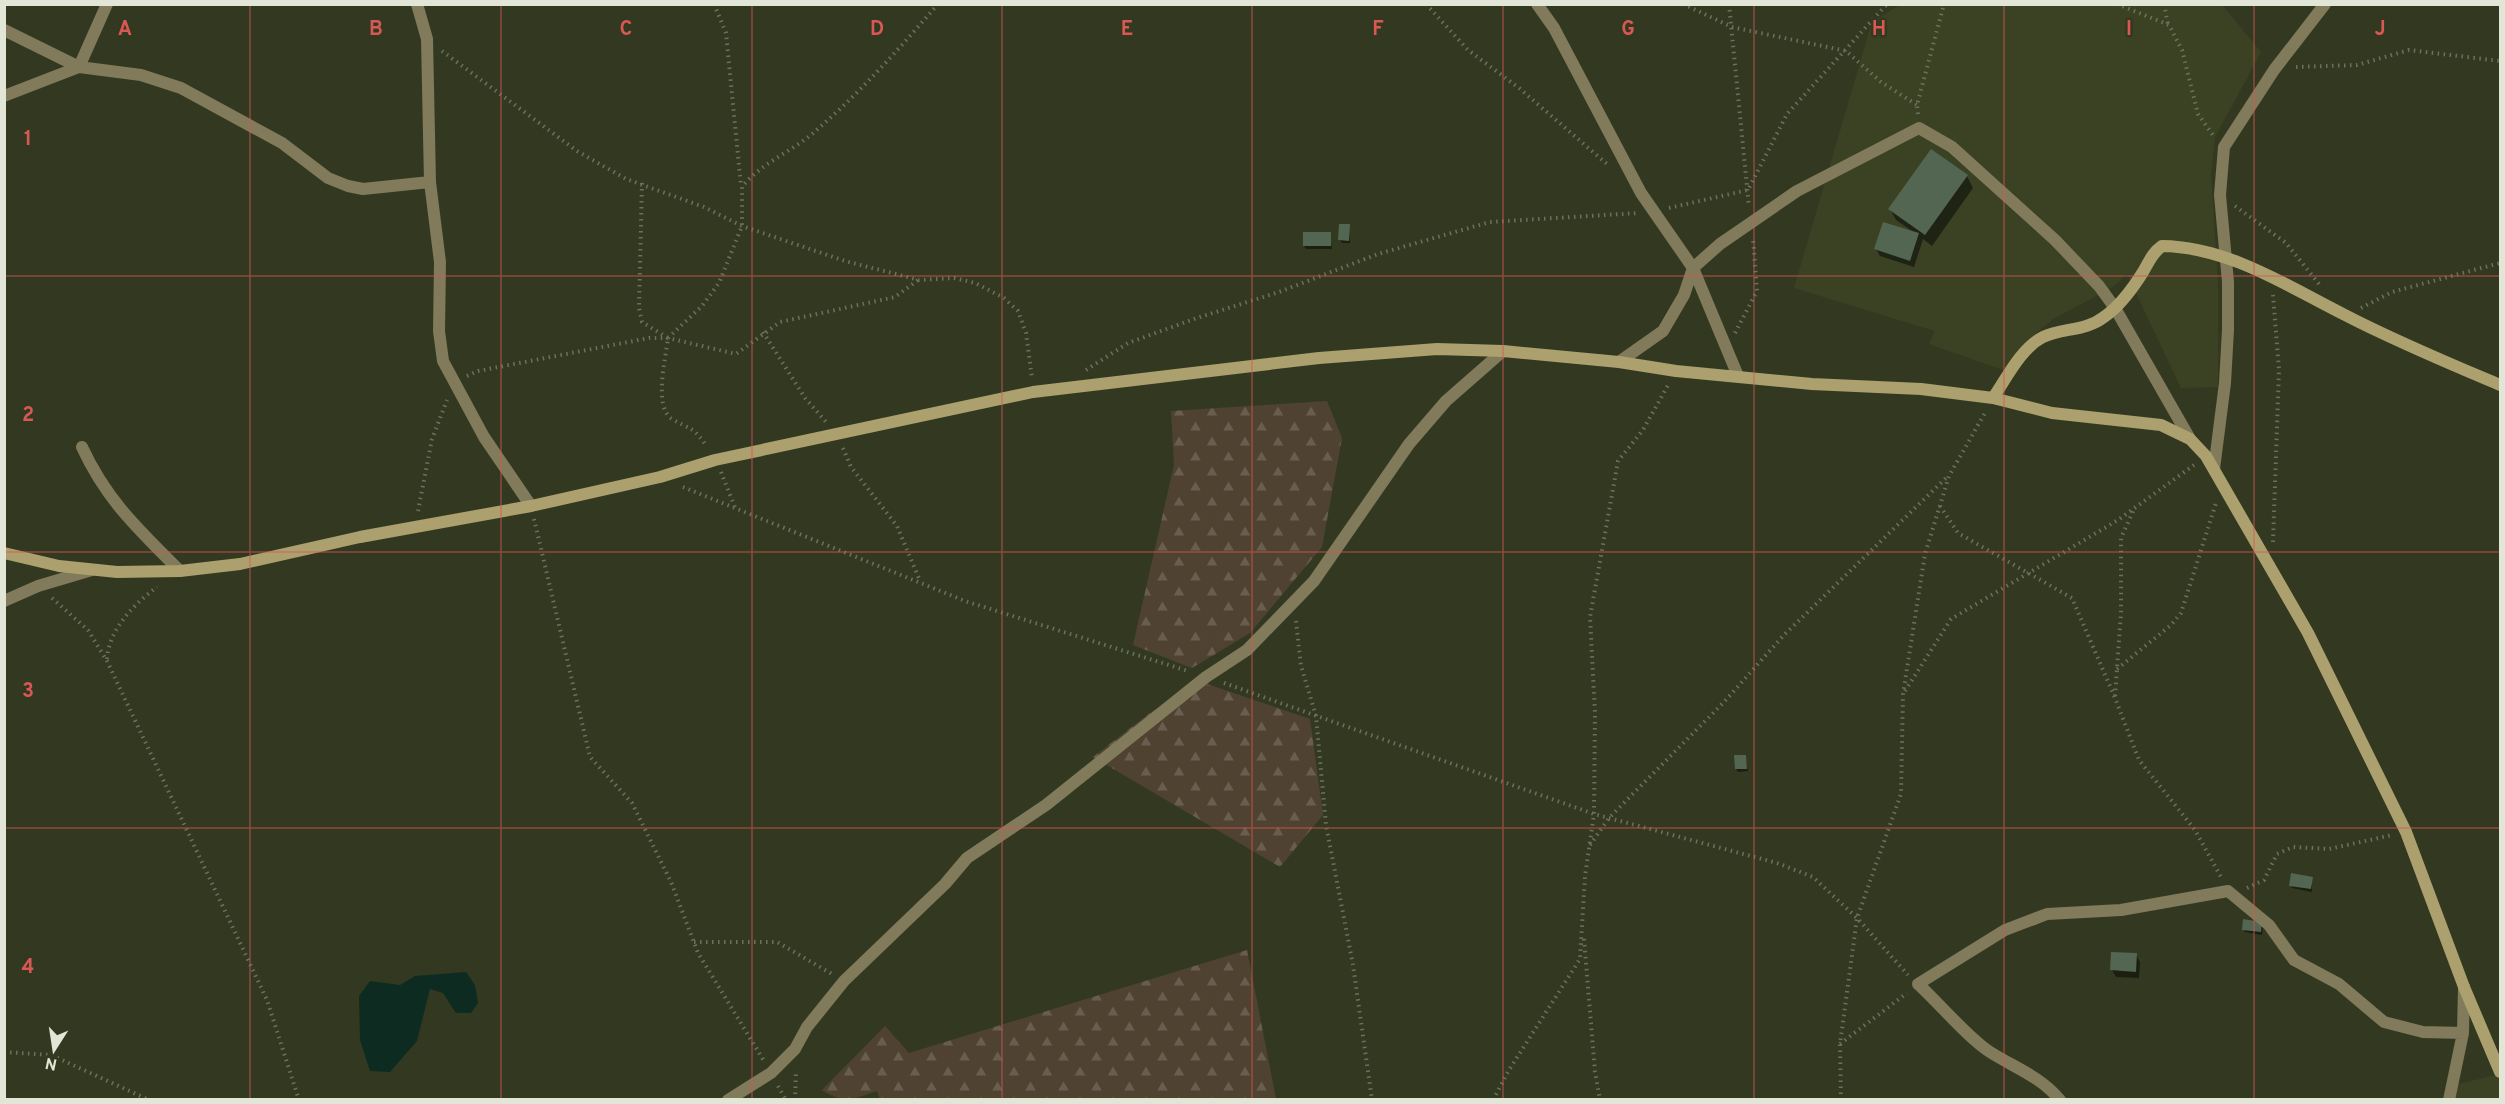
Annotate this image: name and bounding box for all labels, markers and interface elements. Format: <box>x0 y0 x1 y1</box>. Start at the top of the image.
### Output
text: A <box>118 17 132 43</box>
text: B <box>369 17 383 43</box>
text: C <box>620 17 632 43</box>
text: D <box>870 17 884 43</box>
text: E <box>1121 17 1133 43</box>
text: F <box>1372 17 1384 43</box>
text: G <box>1621 17 1635 43</box>
text: H <box>1872 17 1886 43</box>
text: I <box>2126 17 2132 43</box>
text: J <box>2374 17 2386 43</box>
text: 1 <box>24 127 32 153</box>
text: 2 <box>22 403 34 429</box>
text: 3 <box>22 679 34 705</box>
text: 4 <box>22 955 34 981</box>
north arrow <box>24 1020 84 1080</box>
text: N <box>44 1052 59 1074</box>

